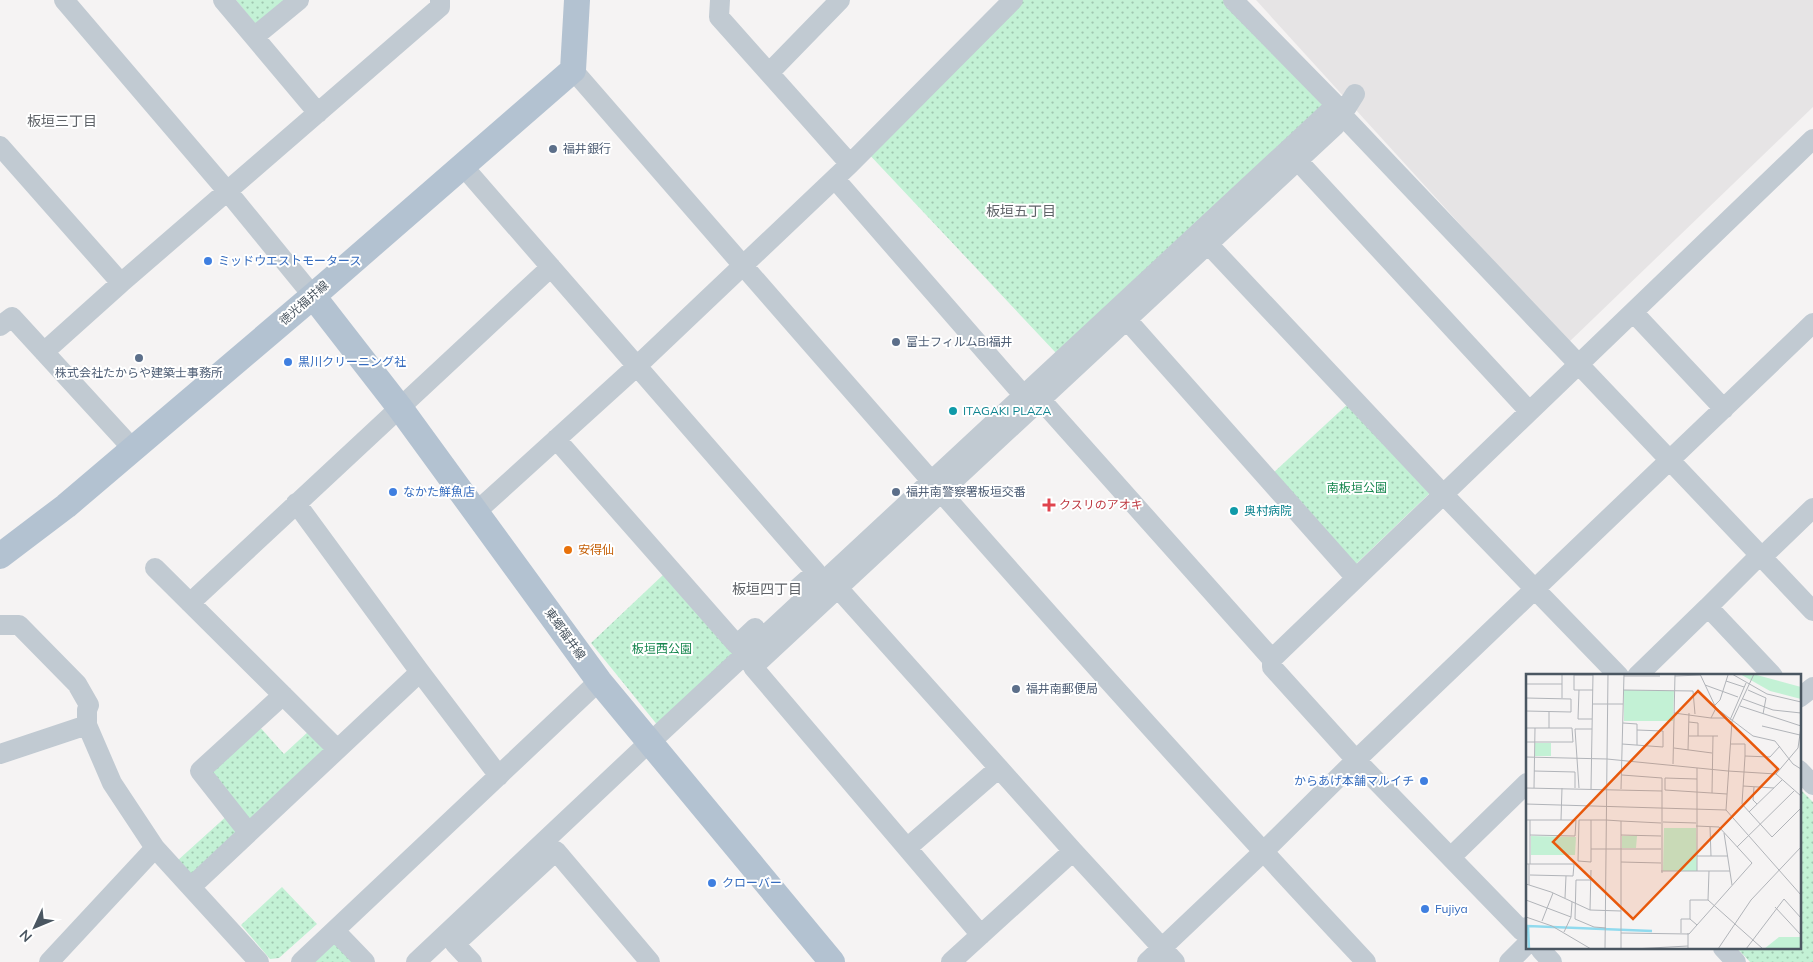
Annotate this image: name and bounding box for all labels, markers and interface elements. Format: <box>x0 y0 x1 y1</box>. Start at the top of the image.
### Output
district label: 板垣三丁目 <box>27 112 97 130</box>
place label: 福井銀行 <box>563 141 611 156</box>
marker: 福井銀行 <box>547 143 559 155</box>
district label: 板垣五丁目 <box>986 202 1056 220</box>
place label: ミッドウエストモータース <box>218 253 361 268</box>
marker: ミッドウエストモータース <box>202 255 214 267</box>
street label: 徳光福井線 <box>276 277 331 328</box>
place label: 富士フィルムBI福井 <box>906 334 1013 349</box>
marker: 富士フィルムBI福井 <box>890 336 902 348</box>
marker: 株式会社たからや建築士事務所 <box>133 352 145 364</box>
place label: 黒川クリーニング社 <box>298 354 406 369</box>
marker: 黒川クリーニング社 <box>282 356 294 368</box>
place label: 株式会社たからや建築士事務所 <box>55 365 223 380</box>
place label: ITAGAKI PLAZA <box>963 403 1051 418</box>
marker: ITAGAKI PLAZA <box>947 405 959 417</box>
park label: 南板垣公園 <box>1327 480 1387 495</box>
place label: なかた鮮魚店 <box>403 484 475 499</box>
place label: 福井南警察署板垣交番 <box>906 484 1026 499</box>
marker: なかた鮮魚店 <box>387 486 399 498</box>
marker: 福井南警察署板垣交番 <box>890 486 902 498</box>
place label: クスリのアオキ <box>1059 497 1143 512</box>
marker: クスリのアオキ <box>1043 499 1055 511</box>
place label: 奥村病院 <box>1244 503 1292 518</box>
marker: 奥村病院 <box>1228 505 1240 517</box>
place label: 安得仙 <box>578 542 614 557</box>
marker: 安得仙 <box>562 544 574 556</box>
district label: 板垣四丁目 <box>732 580 802 598</box>
street label: 東郷福井線 <box>542 605 589 662</box>
park label: 板垣西公園 <box>632 641 692 656</box>
inset map <box>1526 674 1800 950</box>
place label: 福井南郵便局 <box>1026 681 1098 696</box>
marker: 福井南郵便局 <box>1010 683 1022 695</box>
place label: からあげ本舗マルイチ <box>1294 773 1414 788</box>
marker: からあげ本舗マルイチ <box>1418 775 1430 787</box>
place label: クローバー <box>722 875 782 890</box>
marker: クローバー <box>706 877 718 889</box>
place label: Fujiya <box>1435 901 1468 916</box>
north arrow <box>10 902 60 952</box>
marker: Fujiya <box>1419 903 1431 915</box>
text: N <box>16 926 36 946</box>

